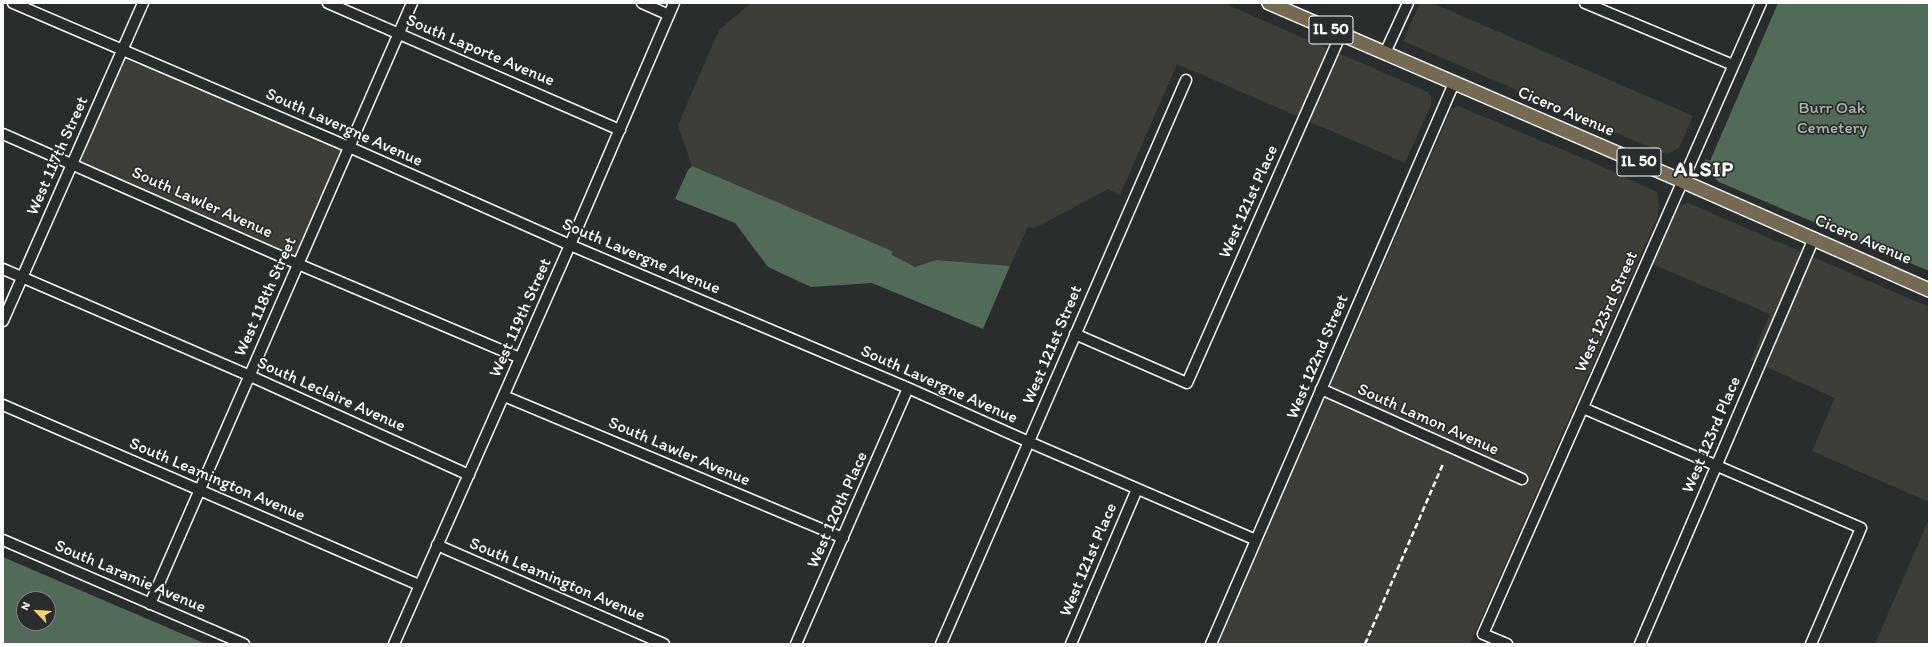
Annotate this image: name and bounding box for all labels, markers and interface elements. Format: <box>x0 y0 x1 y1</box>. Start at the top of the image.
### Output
street label: South Laporte Avenue <box>403 10 557 92</box>
road number: IL 50 <box>1309 16 1353 44</box>
street label: Cicero Avenue <box>1514 82 1618 142</box>
street label: South Lavergne Avenue <box>262 84 426 172</box>
street label: West 117th Street <box>23 93 93 219</box>
park label: Burr Oak Cemetery <box>1797 99 1867 139</box>
street label: West 121st Place <box>1215 142 1283 262</box>
road number: IL 50 <box>1617 148 1661 176</box>
district label: ALSIP <box>1675 158 1733 184</box>
street label: South Lawler Avenue <box>128 163 276 243</box>
street label: Cicero Avenue <box>1811 210 1915 270</box>
street label: South Lavergne Avenue <box>559 214 723 300</box>
street label: West 118th Street <box>231 234 301 360</box>
street label: West 123rd Street <box>1571 248 1643 376</box>
street label: West 119th Street <box>486 255 556 381</box>
street label: West 121st Street <box>1019 282 1087 408</box>
street label: West 122nd Street <box>1283 292 1353 422</box>
street label: South Lavergne Avenue <box>857 341 1021 429</box>
street label: South Leclaire Avenue <box>254 353 408 437</box>
street label: West 123rd Place <box>1678 374 1746 496</box>
street label: South Lamon Avenue <box>1354 380 1502 460</box>
street label: South Lawler Avenue <box>605 413 753 491</box>
street label: South Leamington Avenue <box>126 434 308 526</box>
street label: West 120th Place <box>803 449 873 571</box>
street label: West 121st Place <box>1056 500 1122 620</box>
street label: South Leamington Avenue <box>466 534 648 626</box>
street label: South Laramie Avenue <box>51 536 209 618</box>
north arrow <box>16 591 56 631</box>
text: N <box>18 600 33 612</box>

